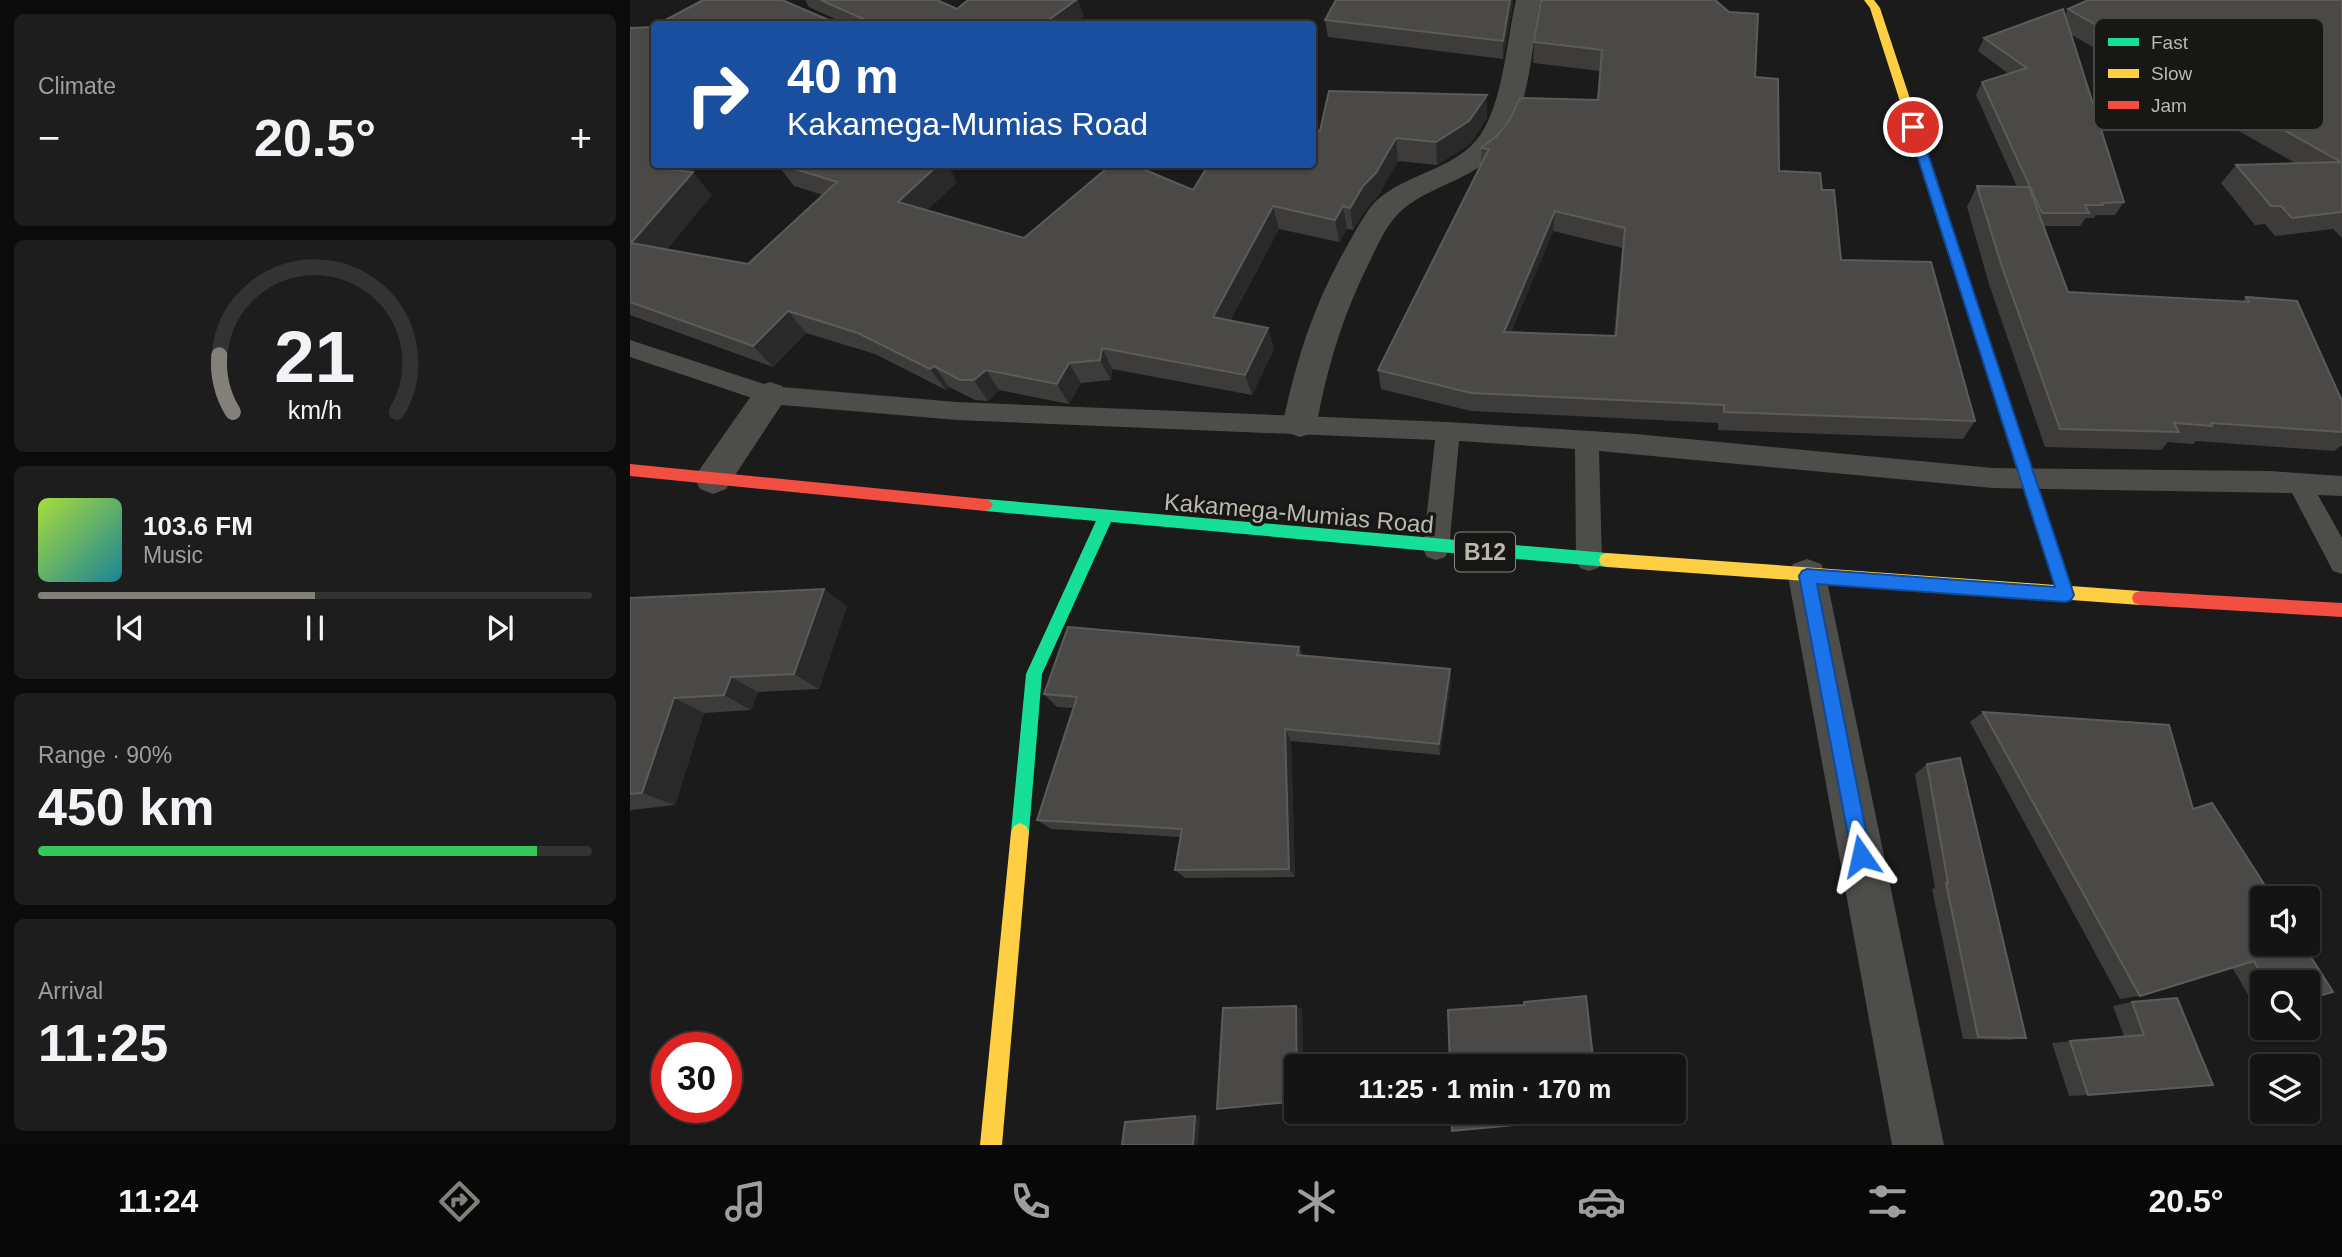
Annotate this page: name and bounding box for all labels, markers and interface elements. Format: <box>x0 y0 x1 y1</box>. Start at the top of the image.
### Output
legend <box>2094 18 2324 130</box>
text: Fast <box>2151 32 2189 53</box>
icon: right <box>672 49 763 140</box>
text: 40 m <box>787 49 899 103</box>
text: Slow <box>2151 63 2192 84</box>
text: Climate <box>38 73 116 99</box>
text: Jam <box>2151 95 2187 116</box>
pin <box>1883 97 1943 157</box>
text: Kakamega-Mumias Road <box>787 106 1148 142</box>
icon: arrive <box>1894 108 1932 146</box>
text: 20.5° <box>254 109 376 167</box>
text: − <box>38 117 60 159</box>
text: + <box>570 117 592 159</box>
text: 21 <box>275 317 355 398</box>
text: km/h <box>288 396 342 424</box>
street label: Kakamega-Mumias Road <box>1163 488 1435 538</box>
text: 103.6 FM <box>143 511 253 541</box>
road number: B12 <box>1455 532 1515 572</box>
text: Music <box>143 542 203 568</box>
icon: previous <box>111 609 149 647</box>
icon: pause <box>296 609 334 647</box>
icon: next <box>481 609 519 647</box>
text: Range · 90% <box>38 742 172 768</box>
text: 450 km <box>38 778 214 836</box>
position arrow <box>1824 819 1898 893</box>
map controls <box>2250 886 2320 1124</box>
button: sound <box>2250 886 2320 956</box>
button: search <box>2250 970 2320 1040</box>
text: Arrival <box>38 978 103 1004</box>
text: 11:25 <box>38 1014 168 1072</box>
speed limit sign: 30 <box>651 1032 742 1123</box>
button: layers <box>2250 1054 2320 1124</box>
text: 11:25 · 1 min · 170 m <box>1359 1074 1611 1104</box>
icon: directions <box>435 1177 484 1226</box>
icon: music <box>721 1177 770 1226</box>
icon: phone <box>1006 1177 1055 1226</box>
icon: climate <box>1292 1177 1341 1226</box>
icon: car <box>1577 1177 1626 1226</box>
icon: filters <box>1863 1177 1912 1226</box>
text: 11:24 <box>118 1183 198 1219</box>
text: 20.5° <box>2149 1183 2224 1219</box>

